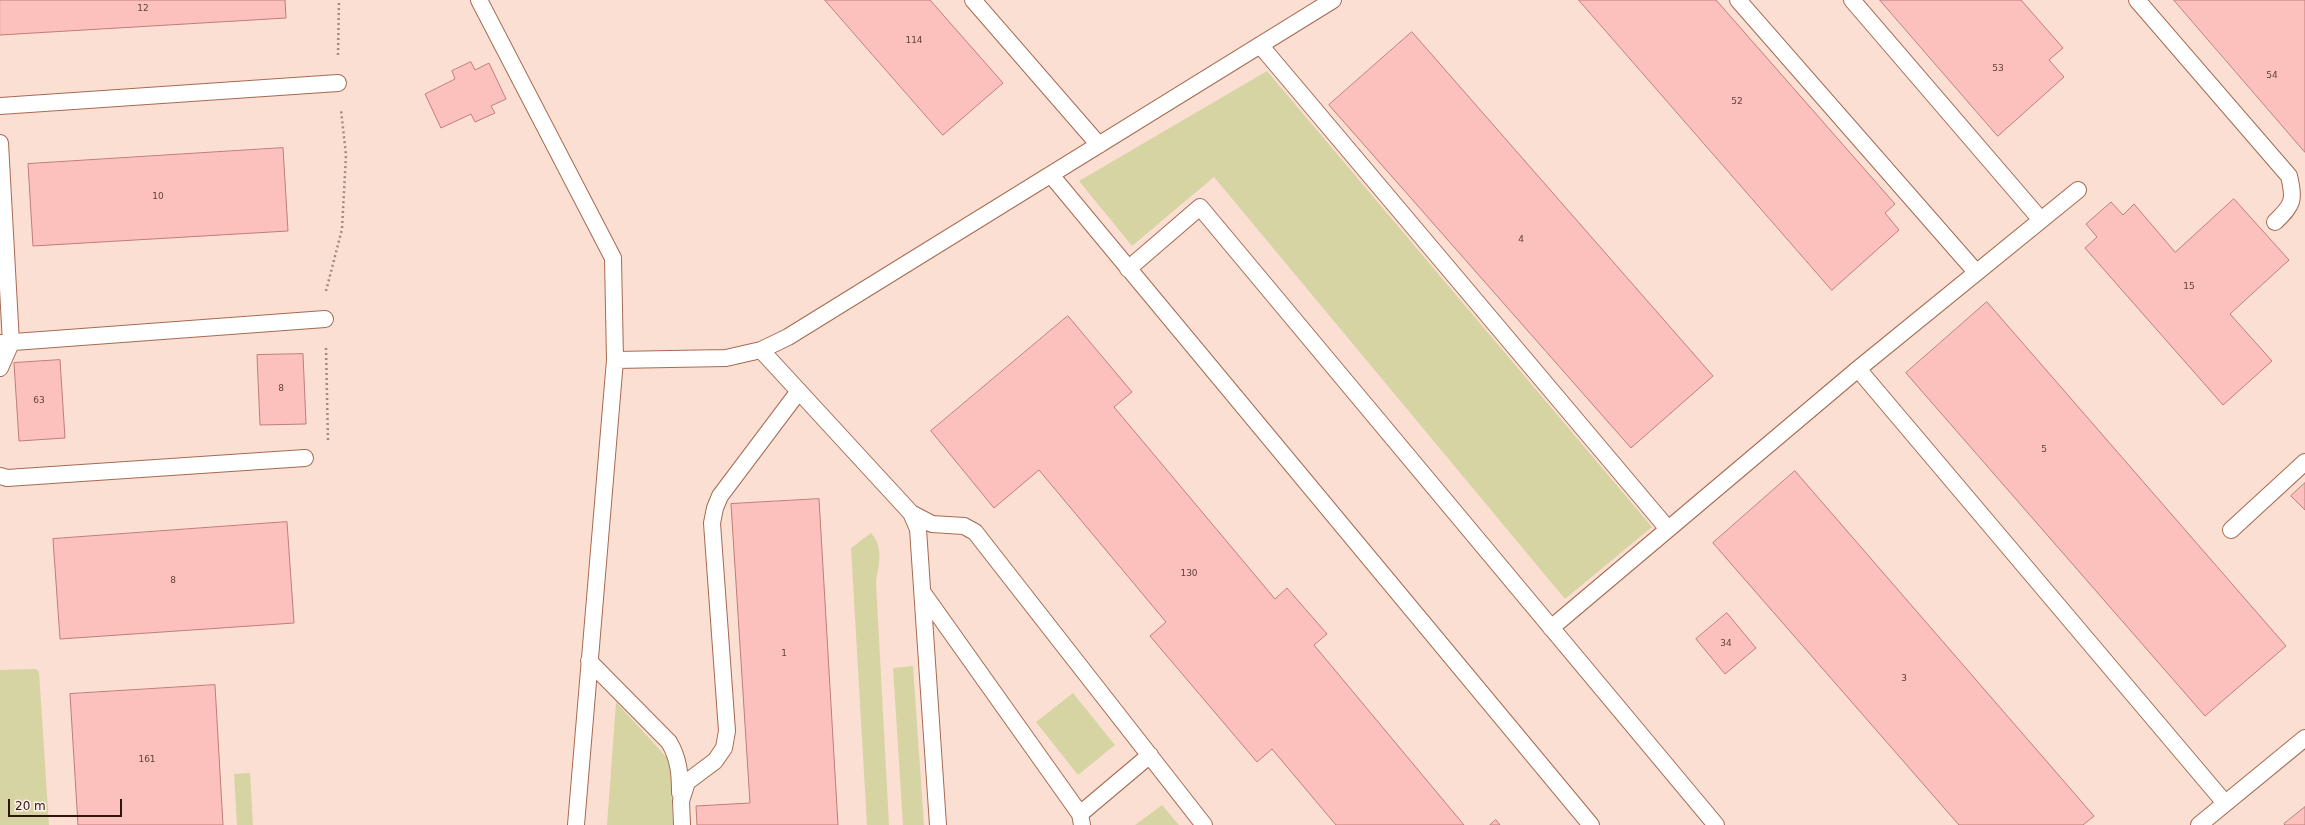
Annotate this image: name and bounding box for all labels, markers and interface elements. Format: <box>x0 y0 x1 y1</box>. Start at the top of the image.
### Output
house number: 12 <box>137 4 149 14</box>
house number: 114 <box>905 36 923 46</box>
house number: 53 <box>1992 64 2004 74</box>
house number: 54 <box>2266 71 2278 81</box>
house number: 52 <box>1731 97 1743 107</box>
house number: 10 <box>152 192 164 202</box>
house number: 4 <box>1518 235 1524 245</box>
house number: 15 <box>2183 282 2195 292</box>
house number: 8 <box>278 384 284 394</box>
house number: 63 <box>33 396 45 406</box>
house number: 5 <box>2041 445 2047 455</box>
house number: 130 <box>1180 569 1198 579</box>
house number: 8 <box>170 576 176 586</box>
house number: 34 <box>1720 639 1732 649</box>
house number: 1 <box>781 649 787 659</box>
house number: 3 <box>1901 674 1907 684</box>
house number: 161 <box>138 755 156 765</box>
scale bar <box>10 791 124 817</box>
text: 20 m <box>15 799 46 813</box>

